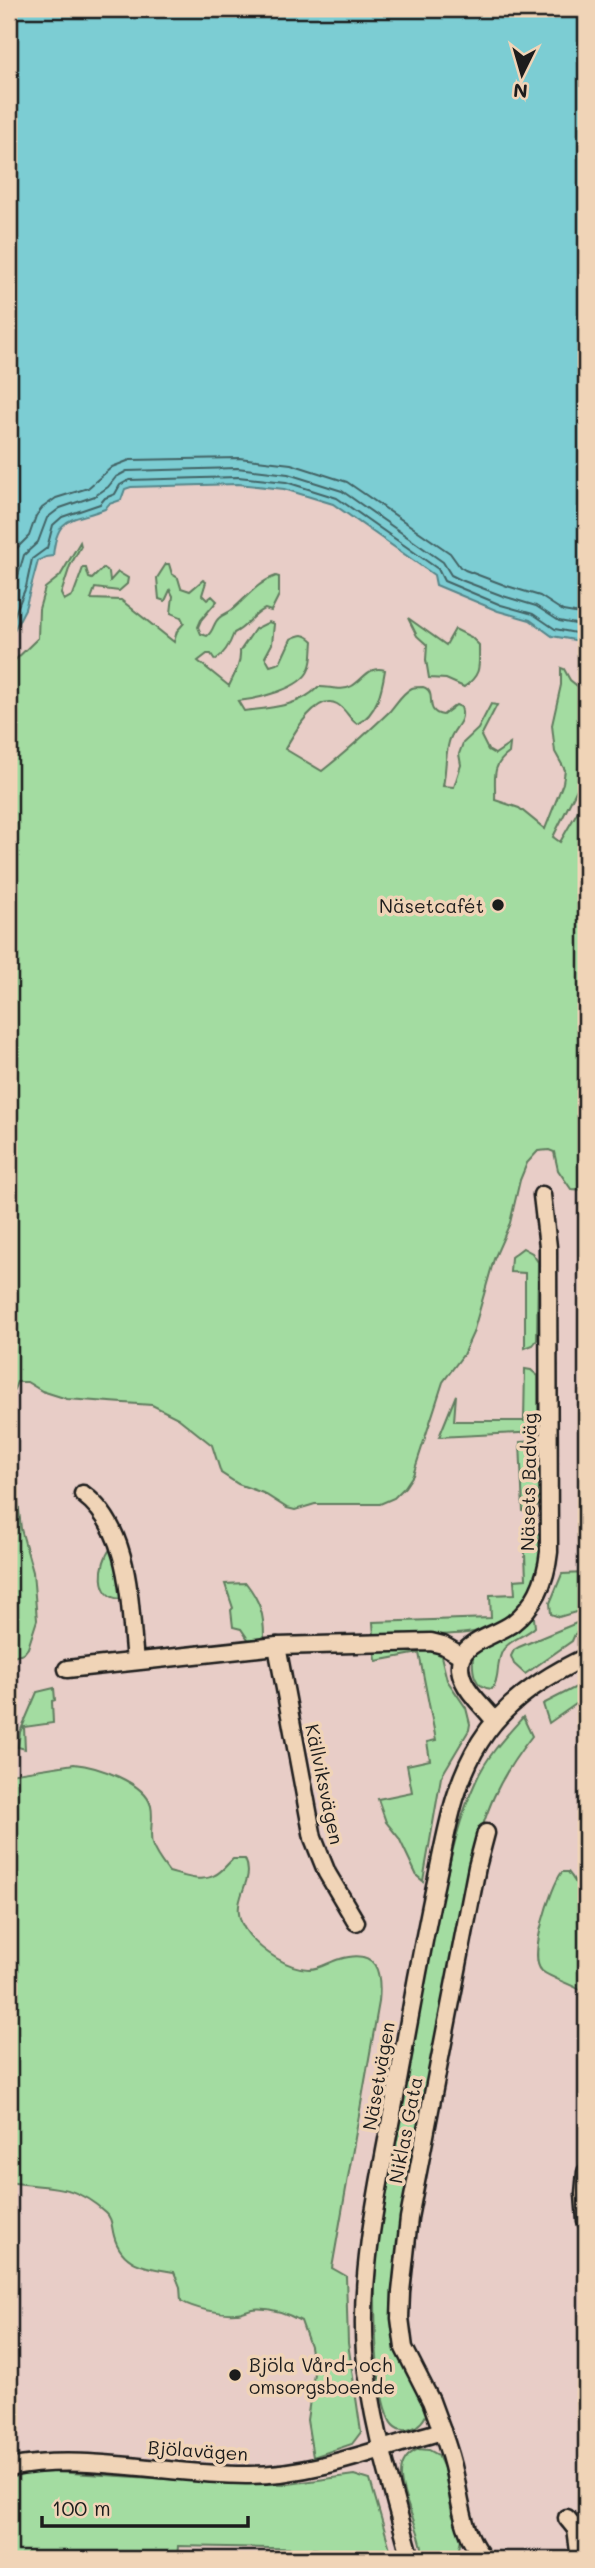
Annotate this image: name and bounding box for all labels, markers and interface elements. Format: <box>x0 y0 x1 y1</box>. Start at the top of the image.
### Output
north arrow <box>486 38 556 108</box>
text: N <box>512 78 529 105</box>
place label: Näsetcafét <box>379 893 484 918</box>
marker: Näsetcafét <box>490 897 506 913</box>
street label: Näsets Badväg <box>514 1413 542 1551</box>
street label: Källviksvägen <box>300 1721 350 1847</box>
street label: Näsetvägen <box>356 2020 400 2132</box>
street label: Niklas Gata <box>382 2075 428 2185</box>
place label: Bjöla Vård- och omsorgsboende <box>249 2352 395 2399</box>
marker: Bjöla Vård- och omsorgsboende <box>227 2367 243 2383</box>
street label: Bjölavägen <box>147 2434 249 2466</box>
scale bar <box>42 2484 248 2528</box>
text: 100 m <box>52 2494 111 2521</box>

